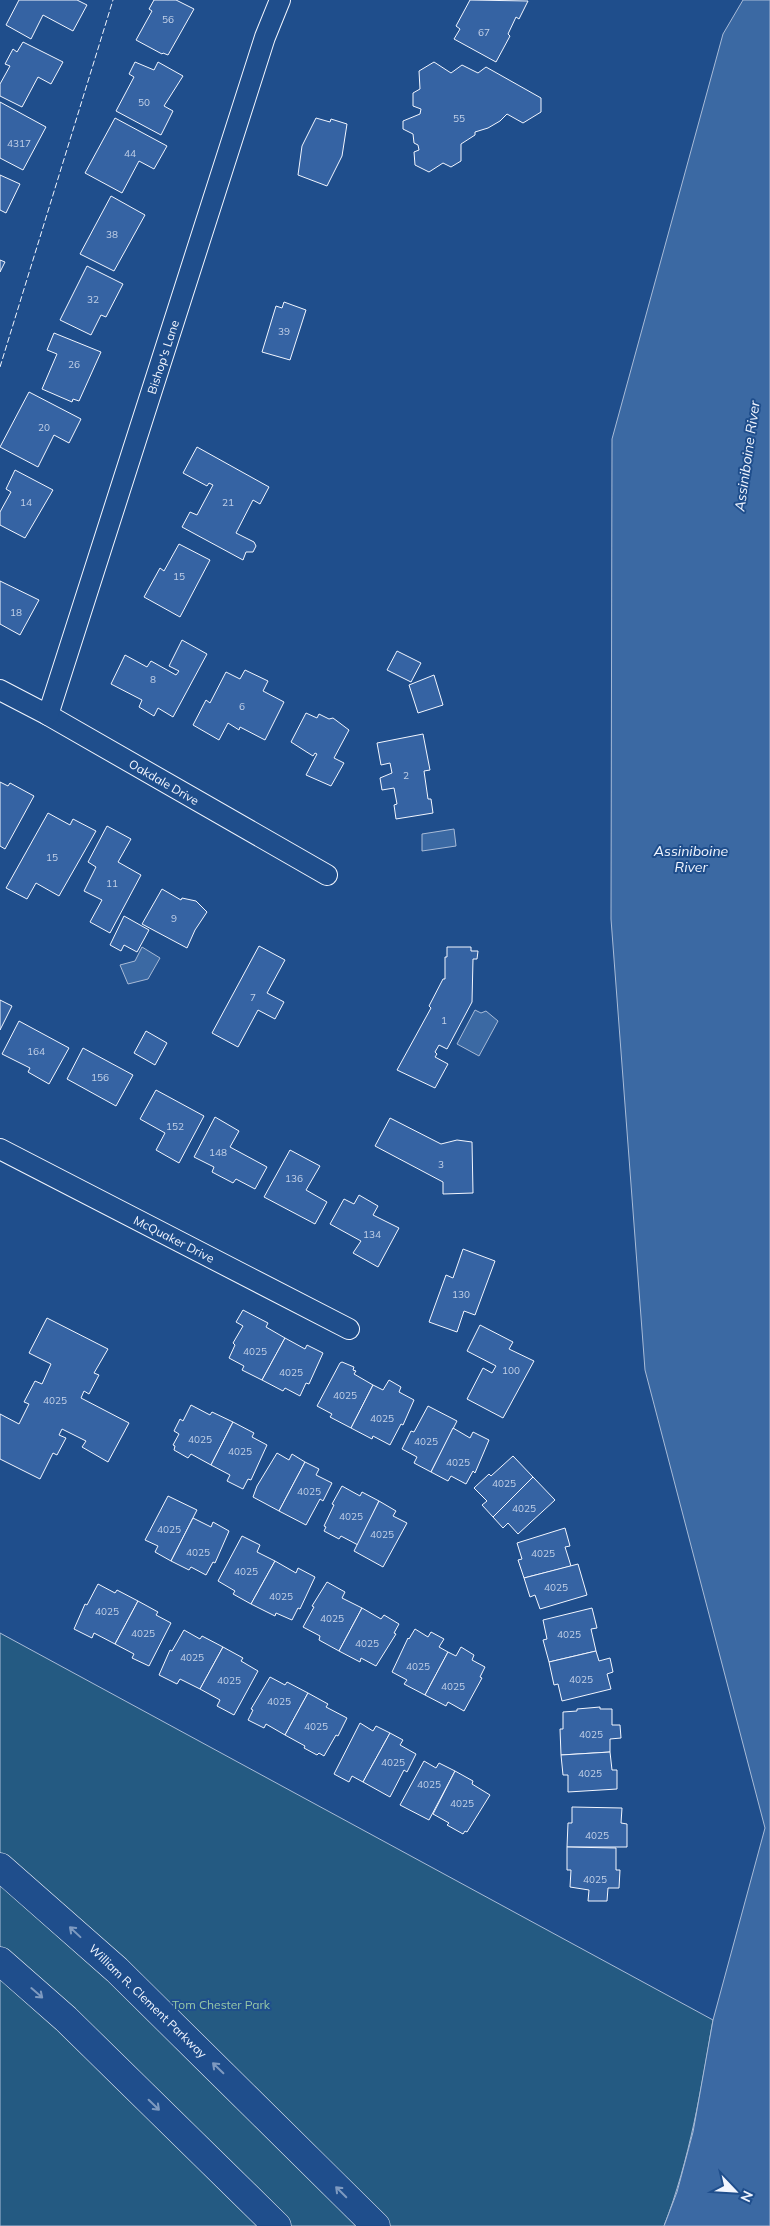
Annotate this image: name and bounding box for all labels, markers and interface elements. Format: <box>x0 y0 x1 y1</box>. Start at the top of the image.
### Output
house number: 56 <box>162 13 174 26</box>
house number: 67 <box>478 26 490 39</box>
house number: 50 <box>138 96 150 109</box>
house number: 55 <box>453 112 465 125</box>
house number: 4317 <box>7 137 31 150</box>
house number: 44 <box>124 147 136 160</box>
house number: 38 <box>106 228 118 241</box>
house number: 32 <box>87 293 99 306</box>
street label: Bishop's Lane <box>144 318 182 396</box>
house number: 39 <box>278 325 290 338</box>
house number: 26 <box>68 358 80 371</box>
water label: Assiniboine River <box>730 399 764 513</box>
house number: 20 <box>38 421 50 434</box>
house number: 14 <box>20 496 32 509</box>
house number: 21 <box>222 496 234 509</box>
house number: 15 <box>173 570 185 583</box>
house number: 18 <box>10 606 22 619</box>
house number: 8 <box>150 673 156 686</box>
house number: 6 <box>239 700 245 713</box>
street label: Oakdale Drive <box>126 756 202 808</box>
house number: 2 <box>403 769 409 782</box>
water label: Assiniboine River <box>653 842 729 876</box>
house number: 15 <box>46 851 58 864</box>
house number: 11 <box>106 877 118 890</box>
house number: 9 <box>171 912 177 925</box>
house number: 7 <box>250 991 256 1004</box>
house number: 1 <box>441 1014 447 1027</box>
house number: 164 <box>27 1045 45 1058</box>
house number: 156 <box>91 1071 109 1084</box>
house number: 152 <box>166 1120 184 1133</box>
house number: 148 <box>209 1146 227 1159</box>
house number: 3 <box>438 1158 444 1171</box>
house number: 136 <box>285 1172 303 1185</box>
street label: McQuaker Drive <box>131 1212 217 1266</box>
house number: 134 <box>363 1228 381 1241</box>
house number: 130 <box>452 1288 470 1301</box>
house number: 4025 <box>243 1345 267 1358</box>
house number: 100 <box>502 1364 520 1377</box>
house number: 4025 <box>279 1366 303 1379</box>
house number: 4025 <box>333 1389 357 1402</box>
house number: 4025 <box>43 1394 67 1407</box>
house number: 4025 <box>370 1412 394 1425</box>
house number: 4025 <box>188 1433 212 1446</box>
house number: 4025 <box>414 1435 438 1448</box>
house number: 4025 <box>228 1445 252 1458</box>
house number: 4025 <box>446 1456 470 1469</box>
house number: 4025 <box>492 1477 516 1490</box>
house number: 4025 <box>297 1485 321 1498</box>
house number: 4025 <box>512 1502 536 1515</box>
house number: 4025 <box>339 1510 363 1523</box>
house number: 4025 <box>157 1523 181 1536</box>
house number: 4025 <box>370 1528 394 1541</box>
house number: 4025 <box>186 1546 210 1559</box>
house number: 4025 <box>531 1547 555 1560</box>
house number: 4025 <box>234 1565 258 1578</box>
house number: 4025 <box>544 1581 568 1594</box>
house number: 4025 <box>269 1590 293 1603</box>
house number: 4025 <box>95 1605 119 1618</box>
house number: 4025 <box>320 1612 344 1625</box>
house number: 4025 <box>131 1627 155 1640</box>
house number: 4025 <box>557 1628 581 1641</box>
house number: 4025 <box>355 1637 379 1650</box>
house number: 4025 <box>180 1651 204 1664</box>
house number: 4025 <box>406 1660 430 1673</box>
house number: 4025 <box>569 1673 593 1686</box>
house number: 4025 <box>217 1674 241 1687</box>
house number: 4025 <box>441 1680 465 1693</box>
house number: 4025 <box>267 1695 291 1708</box>
house number: 4025 <box>304 1720 328 1733</box>
house number: 4025 <box>579 1728 603 1741</box>
house number: 4025 <box>381 1756 405 1769</box>
house number: 4025 <box>578 1767 602 1780</box>
house number: 4025 <box>417 1778 441 1791</box>
house number: 4025 <box>450 1797 474 1810</box>
house number: 4025 <box>585 1829 609 1842</box>
house number: 4025 <box>583 1873 607 1886</box>
one-way arrow <box>69 1926 82 1938</box>
street label: William R. Clement Parkway <box>86 1941 210 2062</box>
one-way arrow <box>30 1987 43 1999</box>
park label: Tom Chester Park <box>172 1997 271 2012</box>
one-way arrow <box>212 2063 224 2075</box>
one-way arrow <box>148 2099 160 2111</box>
north arrow <box>710 2166 760 2216</box>
one-way arrow <box>336 2186 348 2198</box>
text: N <box>736 2188 757 2205</box>

